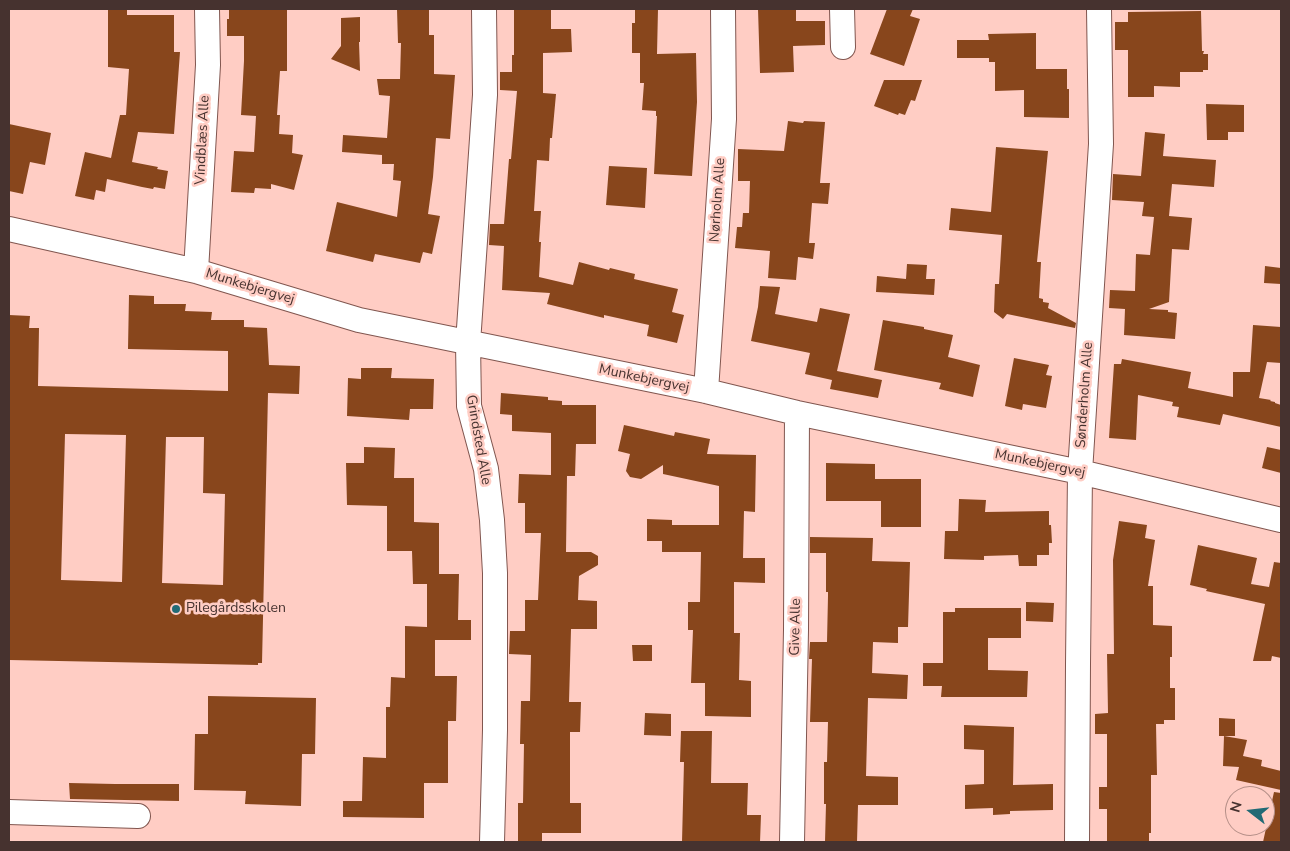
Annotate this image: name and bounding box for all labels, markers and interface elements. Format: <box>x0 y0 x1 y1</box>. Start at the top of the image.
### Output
street label: Vindblæs Alle <box>192 95 214 185</box>
street label: Nørholm Alle <box>707 157 729 243</box>
street label: Munkebjergvej <box>204 266 296 308</box>
street label: Sønderholm Alle <box>1073 341 1097 449</box>
street label: Munkebjergvej <box>597 361 691 397</box>
street label: Grindsted Alle <box>462 394 494 486</box>
street label: Munkebjergvej <box>993 446 1087 482</box>
street label: Give Alle <box>787 598 805 656</box>
place label: Pilegårdsskolen <box>186 601 286 617</box>
marker: Pilegårdsskolen <box>170 603 182 615</box>
north arrow <box>1225 786 1275 836</box>
text: N <box>1225 799 1247 815</box>

